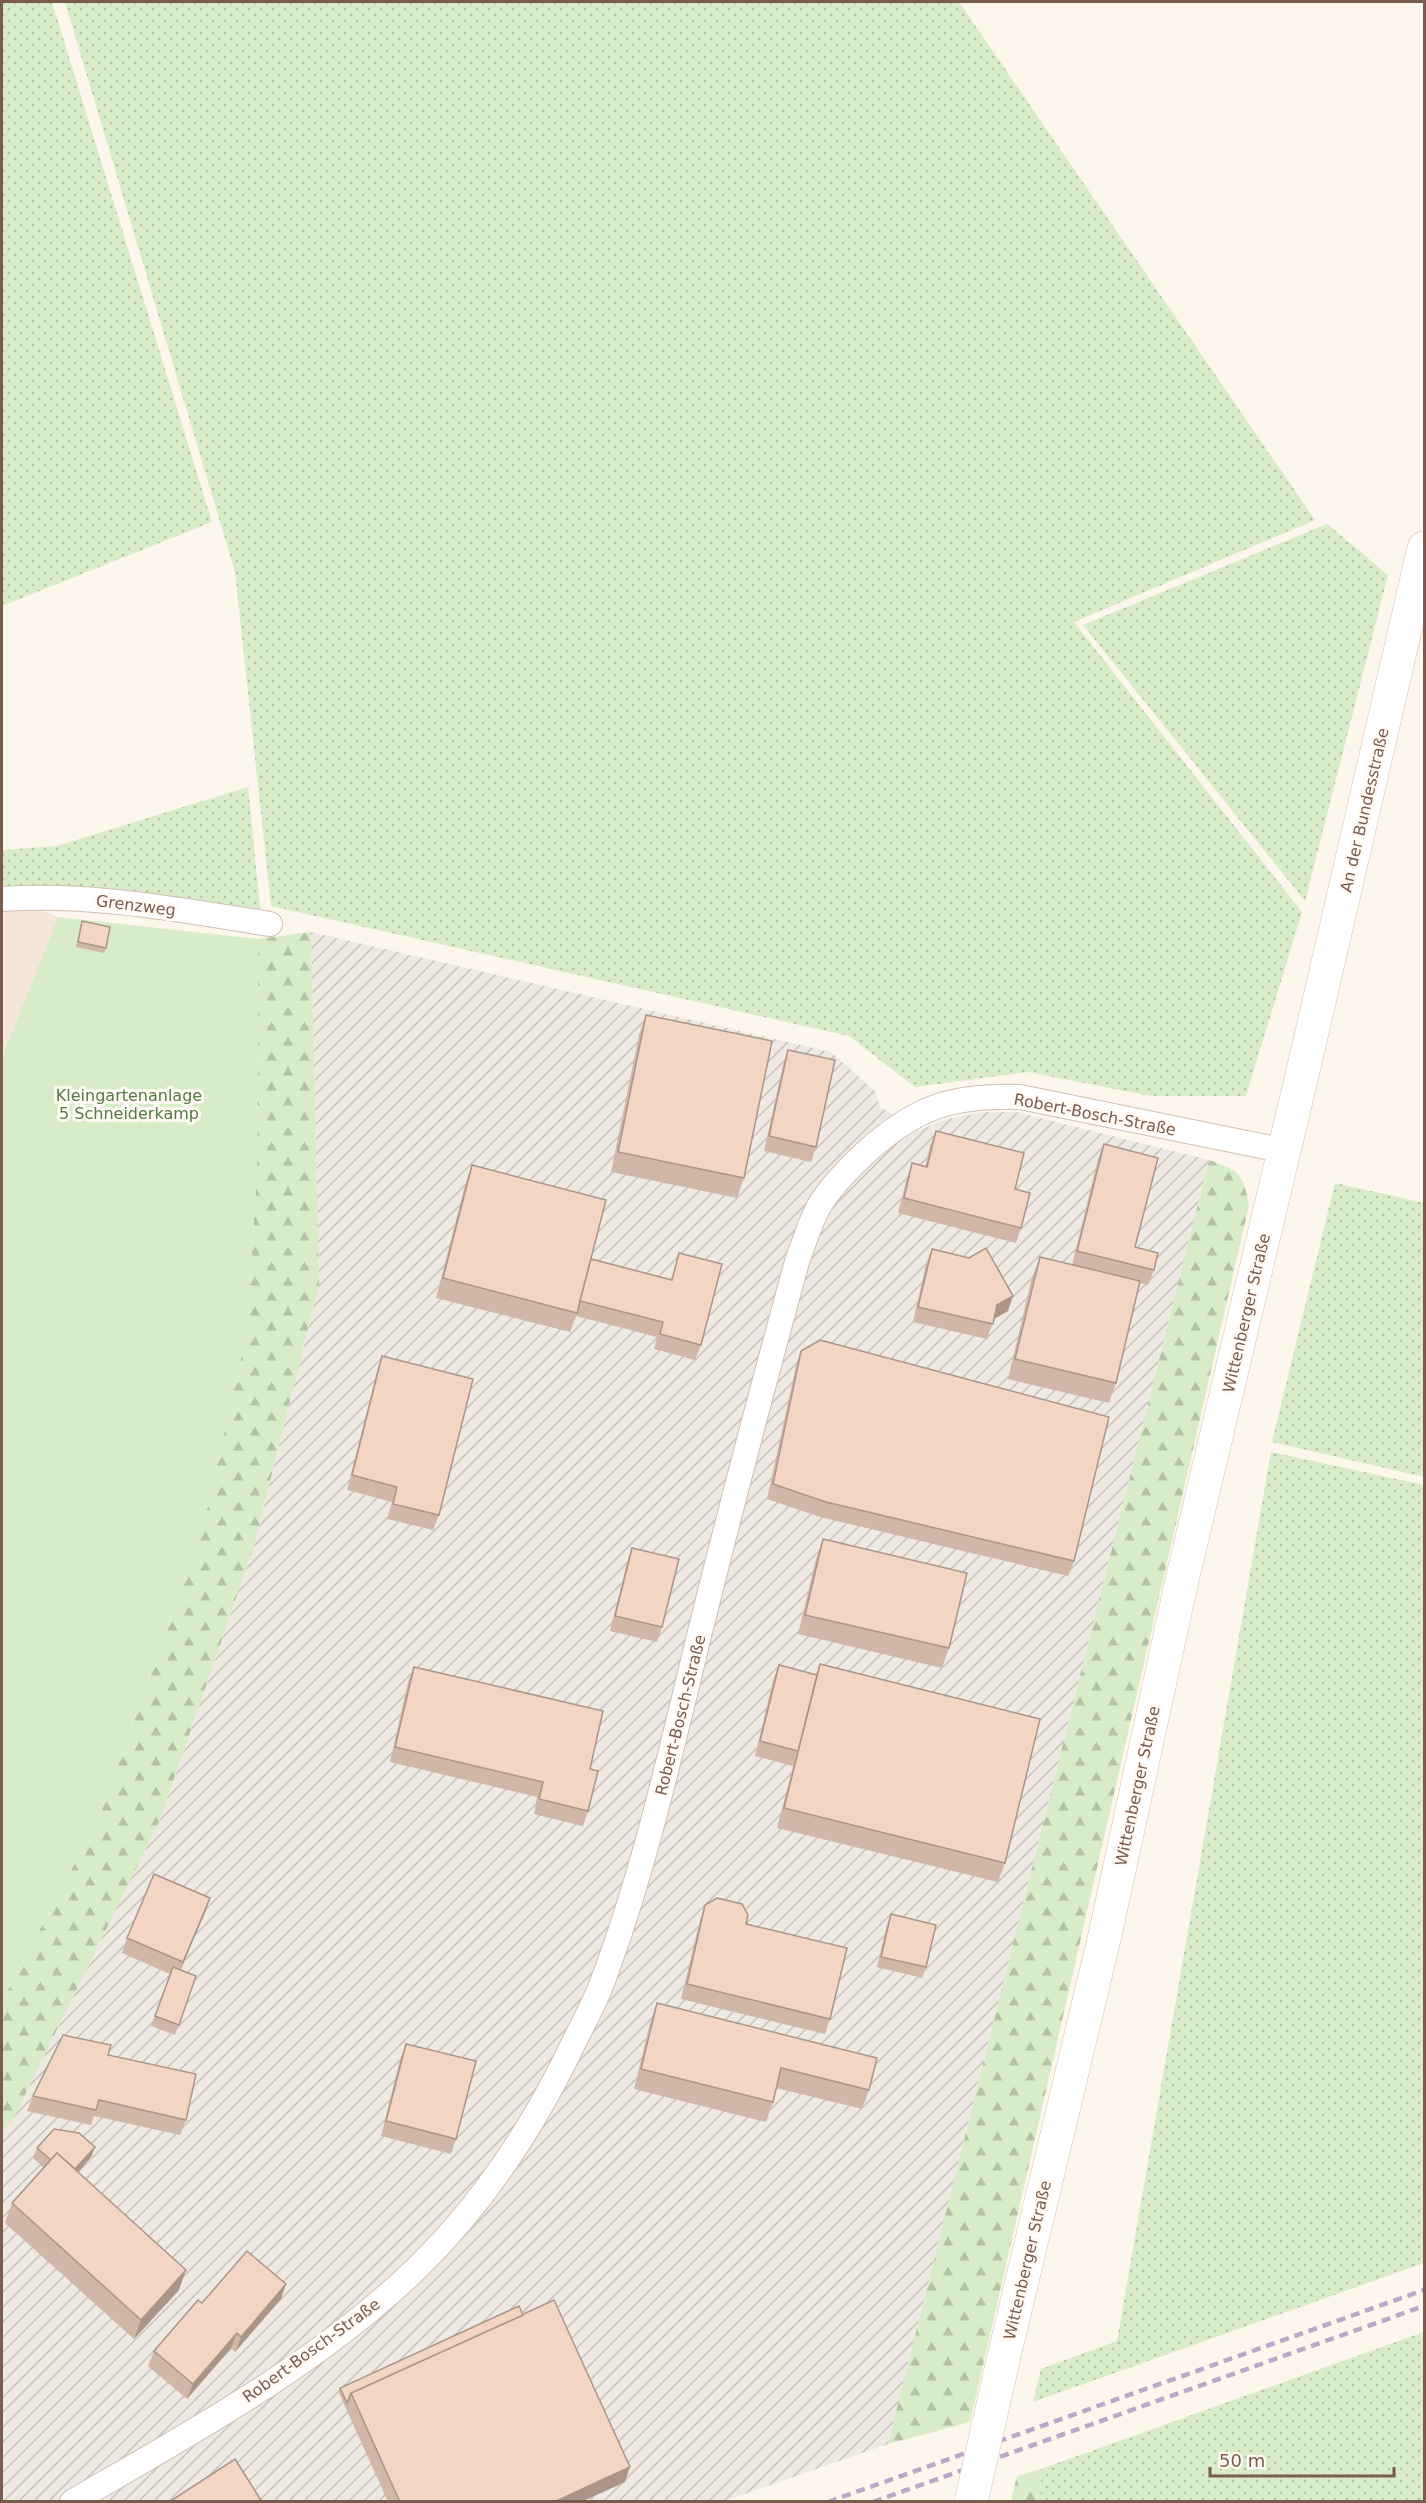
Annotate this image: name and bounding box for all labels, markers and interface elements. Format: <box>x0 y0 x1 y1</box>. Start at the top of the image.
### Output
street label: An der Bundesstraße <box>1336 726 1393 894</box>
street label: Grenzweg <box>95 891 177 920</box>
park label: Kleingartenanlage 5 Schneiderkamp <box>56 1086 202 1123</box>
street label: Robert-Bosch-Straße <box>1012 1089 1178 1140</box>
street label: Wittenberger Straße <box>1219 1231 1274 1395</box>
street label: Robert-Bosch-Straße <box>651 1633 710 1797</box>
street label: Wittenberger Straße <box>1111 1704 1164 1868</box>
street label: Wittenberger Straße <box>1000 2178 1055 2342</box>
street label: Robert-Bosch-Straße <box>239 2294 384 2407</box>
scale bar <box>1210 2440 1394 2478</box>
text: 50 m <box>1219 2450 1265 2471</box>

